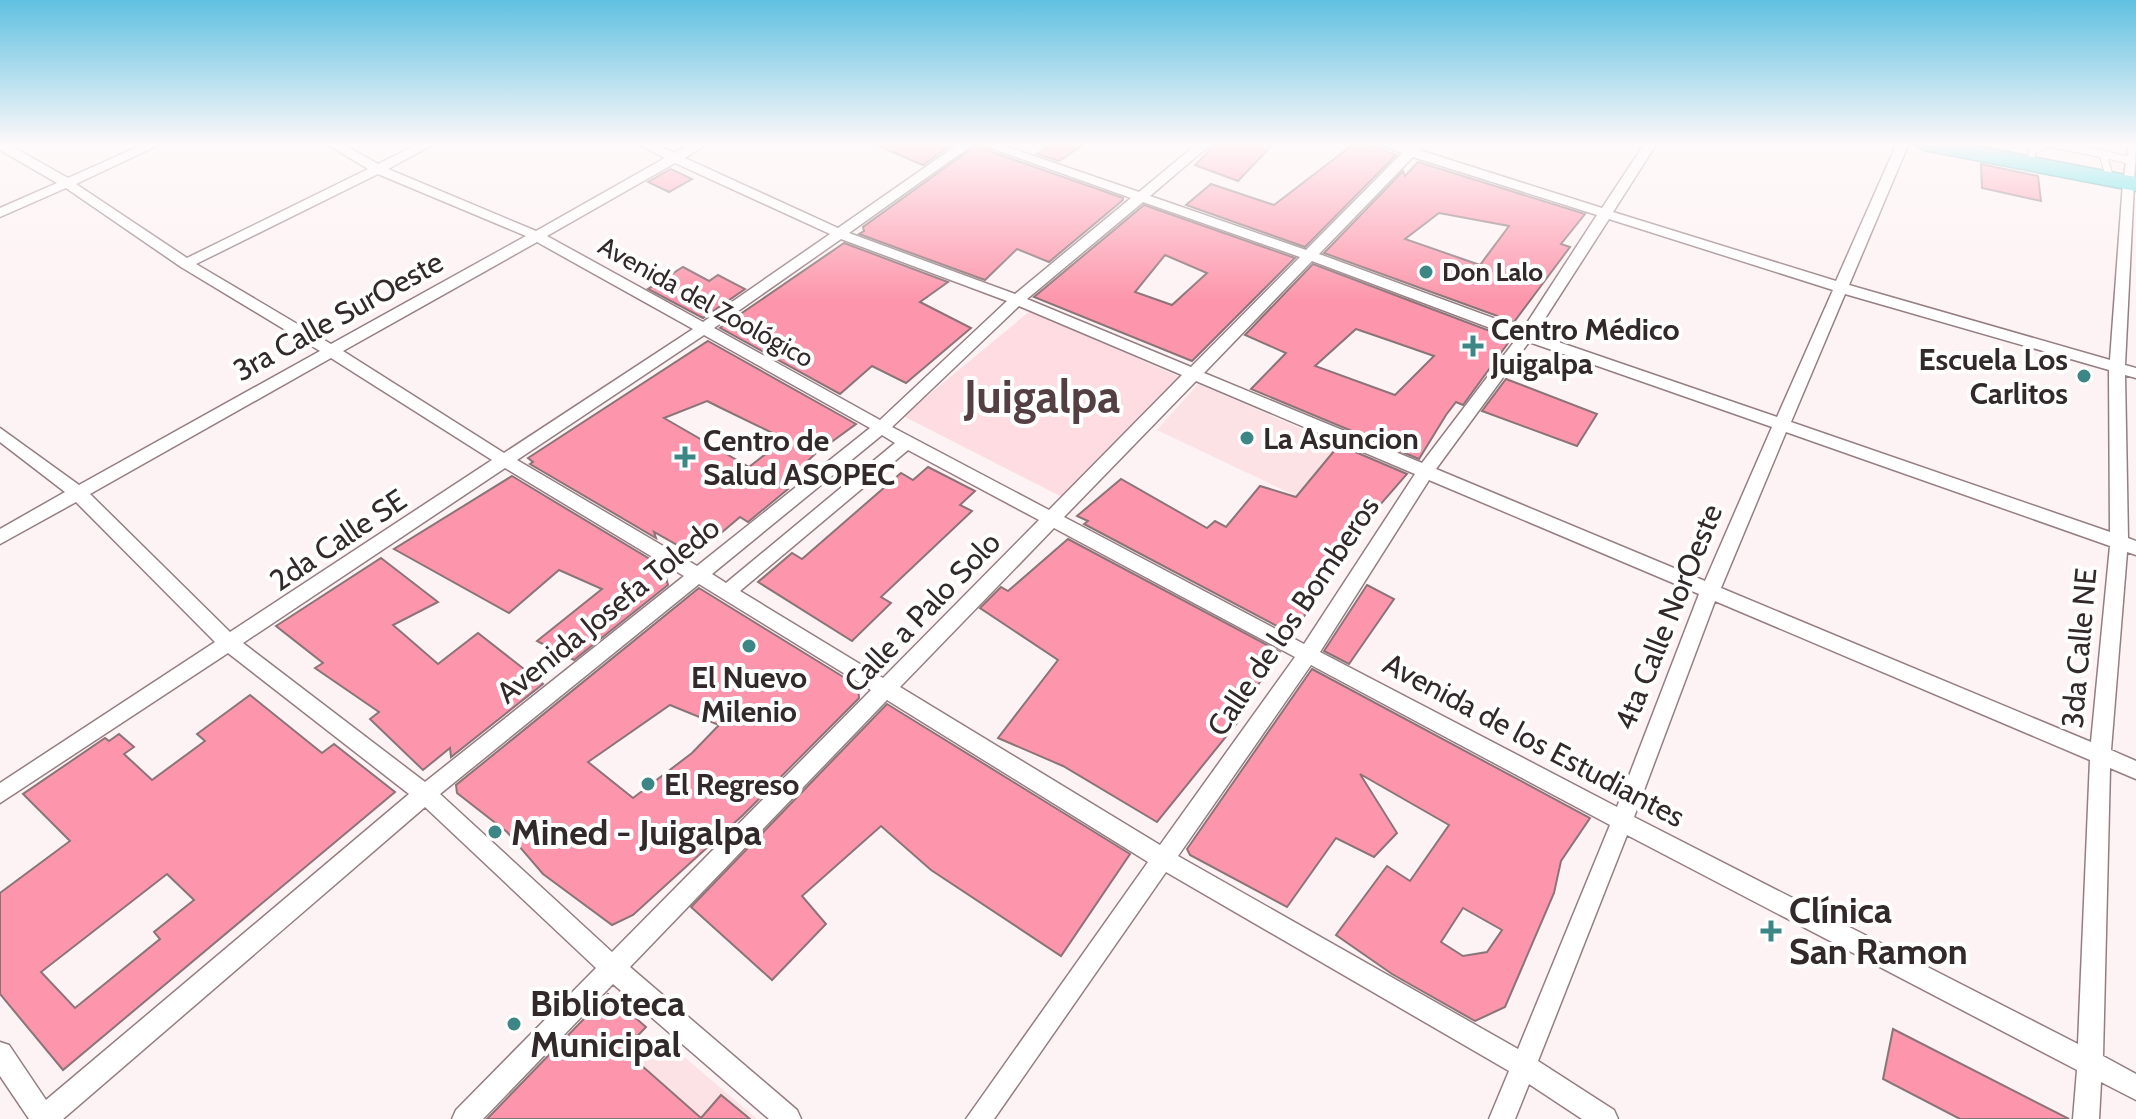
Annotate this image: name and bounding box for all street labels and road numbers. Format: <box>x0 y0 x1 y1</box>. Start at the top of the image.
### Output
street label: Avenida del Zoológico <box>593 230 819 374</box>
street label: 3ra Calle SurOeste <box>227 243 449 389</box>
street label: 2da Calle SE <box>263 481 413 599</box>
street label: Calle de los Bomberos <box>1199 489 1387 743</box>
street label: 4ta Calle NorOeste <box>1606 499 1730 735</box>
street label: Avenida Josefa Toledo <box>489 509 727 711</box>
street label: Calle a Palo Solo <box>836 524 1008 700</box>
street label: 3da Calle NE <box>2054 566 2104 730</box>
street label: Avenida de los Estudiantes <box>1377 645 1691 835</box>

